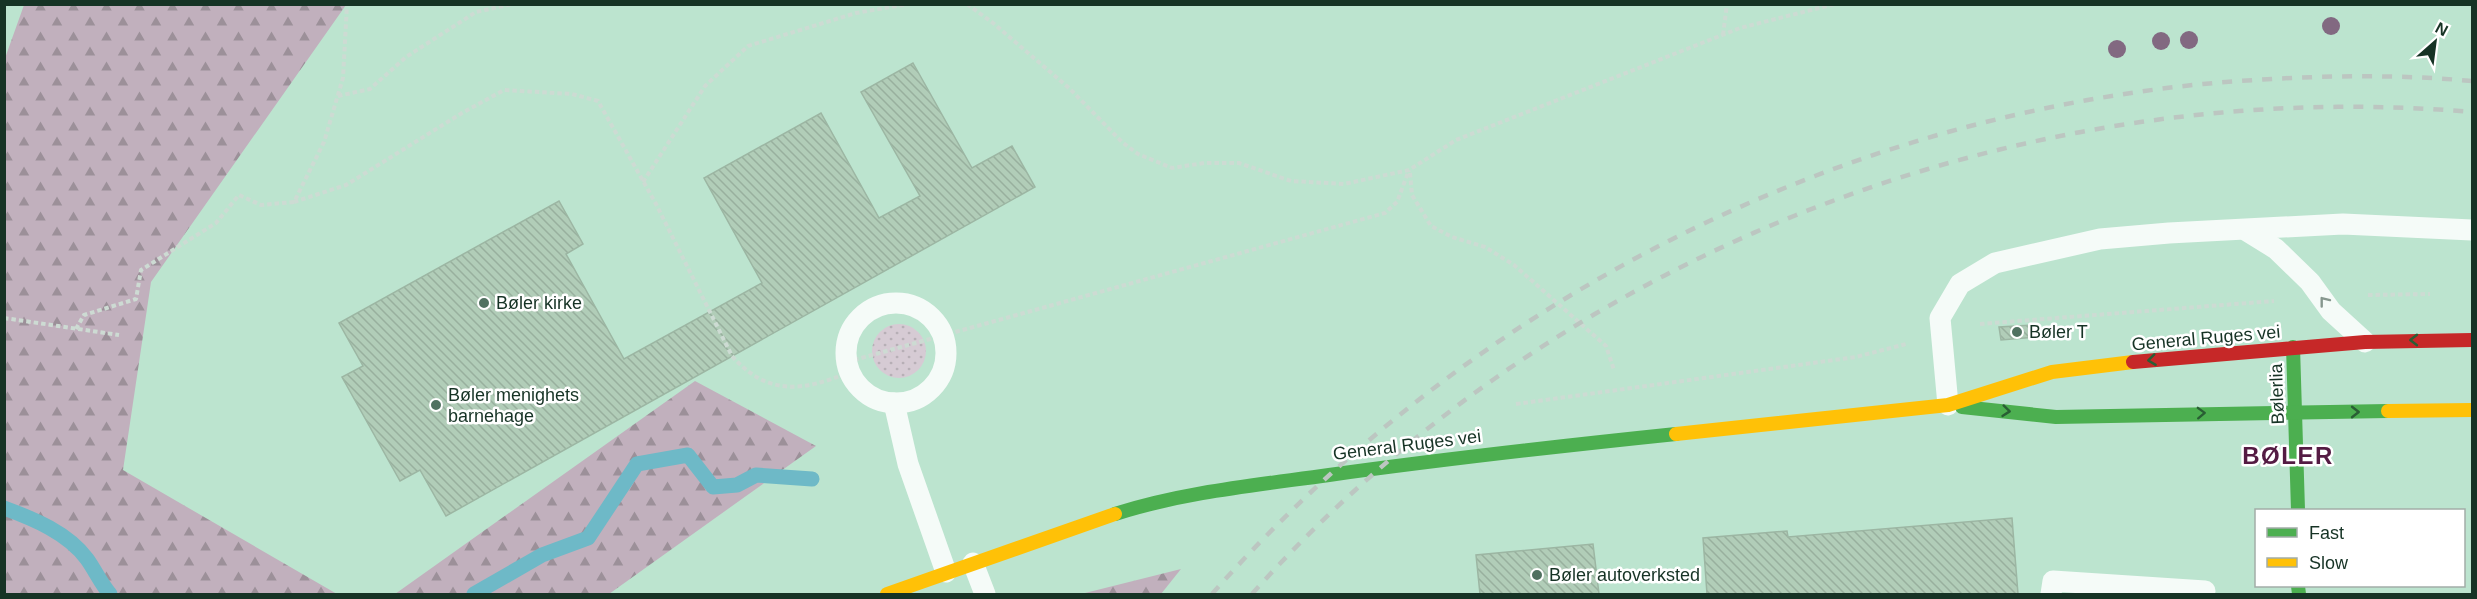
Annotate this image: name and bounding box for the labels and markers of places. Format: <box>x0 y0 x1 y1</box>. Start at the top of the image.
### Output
place label: Bøler kirke <box>496 293 582 313</box>
marker: Bøler kirke <box>477 296 491 310</box>
place label: Bøler T <box>2029 322 2088 342</box>
marker: Bøler T <box>2010 325 2024 339</box>
place label: Bøler menighets barnehage <box>448 385 579 426</box>
marker: Bøler menighets barnehage <box>429 398 443 412</box>
place label: Bøler autoverksted <box>1549 565 1700 585</box>
marker: Bøler autoverksted <box>1530 568 1544 582</box>

